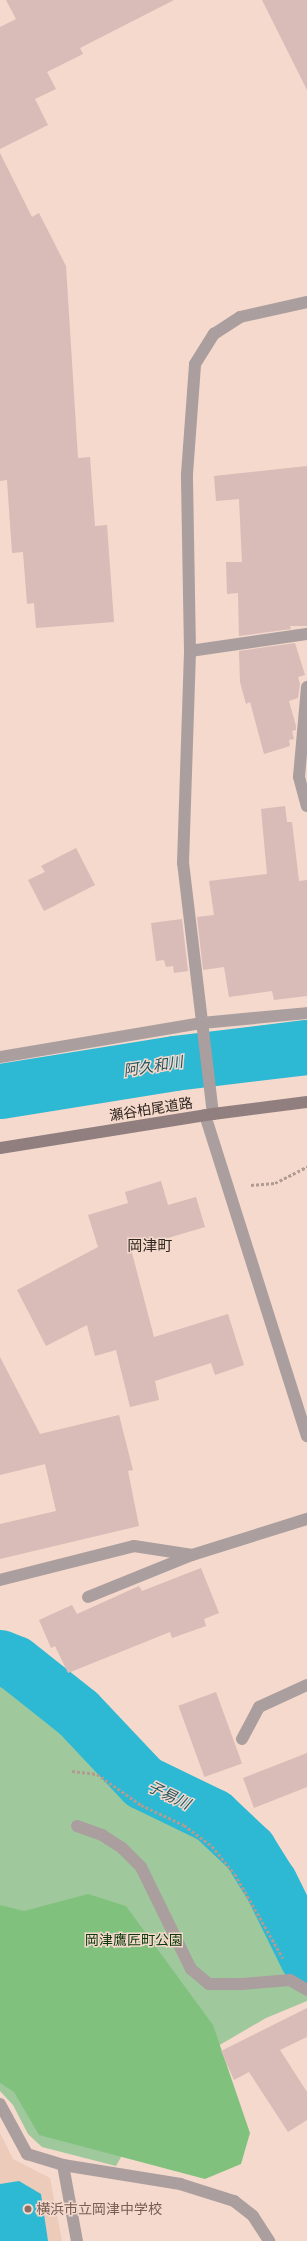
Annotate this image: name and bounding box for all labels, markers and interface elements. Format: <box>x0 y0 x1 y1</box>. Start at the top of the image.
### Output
water label: 阿久和川 <box>122 1052 184 1080</box>
street label: 瀬谷柏尾道路 <box>108 1094 194 1124</box>
district label: 岡津町 <box>128 1237 172 1255</box>
water label: 子易川 <box>145 1777 193 1813</box>
park label: 岡津鷹匠町公園 <box>85 1932 183 1948</box>
place label: 横浜市立岡津中学校 <box>36 2201 162 2217</box>
marker: 横浜市立岡津中学校 <box>23 2204 33 2214</box>

